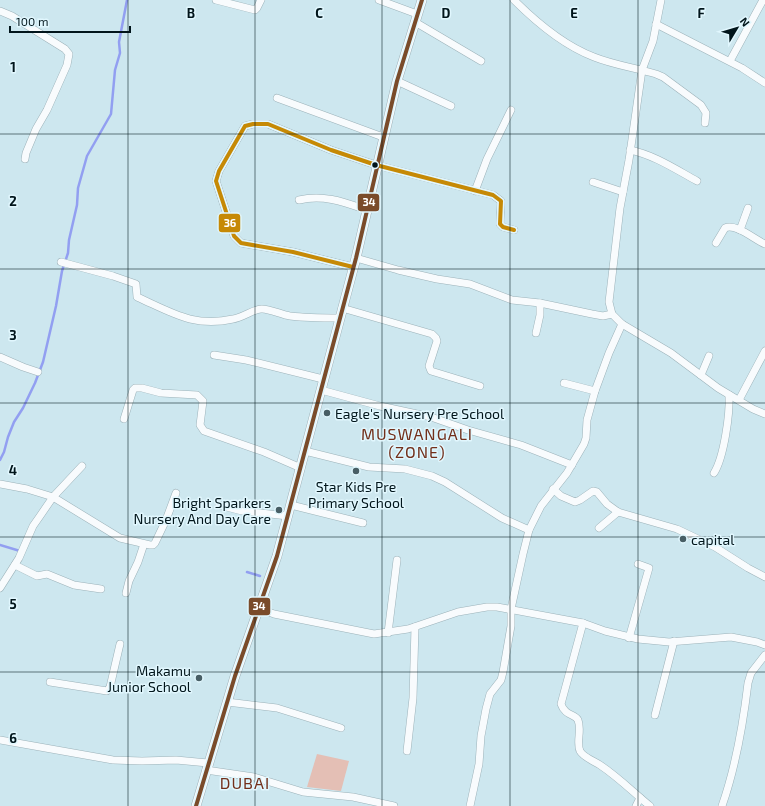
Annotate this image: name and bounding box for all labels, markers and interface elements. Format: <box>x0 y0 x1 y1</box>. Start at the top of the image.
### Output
text: B <box>187 5 195 21</box>
text: C <box>315 5 323 21</box>
text: D <box>442 5 451 21</box>
text: E <box>570 5 578 21</box>
text: F <box>697 5 705 21</box>
scale bar <box>10 8 130 34</box>
north arrow <box>717 8 757 48</box>
text: 100 m <box>16 14 48 28</box>
text: N <box>738 14 753 29</box>
text: 1 <box>10 59 16 75</box>
unlabelled marker <box>370 160 380 170</box>
text: 2 <box>9 193 17 209</box>
line badge: 34 <box>357 193 380 212</box>
text: 34 <box>362 195 376 208</box>
line badge: 36 <box>218 213 241 233</box>
text: 36 <box>224 216 237 229</box>
text: 3 <box>9 327 17 343</box>
place label: Eagle's Nursery Pre School <box>335 405 505 422</box>
marker: Eagle's Nursery Pre School <box>322 408 332 418</box>
district label: MUSWANGALI (ZONE) <box>361 424 473 461</box>
text: 4 <box>9 462 17 478</box>
marker: Star Kids Pre Primary School <box>351 466 361 476</box>
place label: Star Kids Pre Primary School <box>308 478 405 511</box>
place label: Bright Sparkers Nursery And Day Care <box>134 494 271 527</box>
marker: Bright Sparkers Nursery And Day Care <box>274 505 284 515</box>
place label: capital <box>691 531 735 548</box>
marker: capital <box>678 534 688 544</box>
text: 5 <box>9 596 17 612</box>
line badge: 34 <box>248 597 271 616</box>
text: 34 <box>252 599 266 612</box>
place label: Makamu Junior School <box>107 662 192 695</box>
marker: Makamu Junior School <box>194 673 204 683</box>
text: 6 <box>9 730 17 746</box>
district label: DUBAI <box>220 773 270 792</box>

